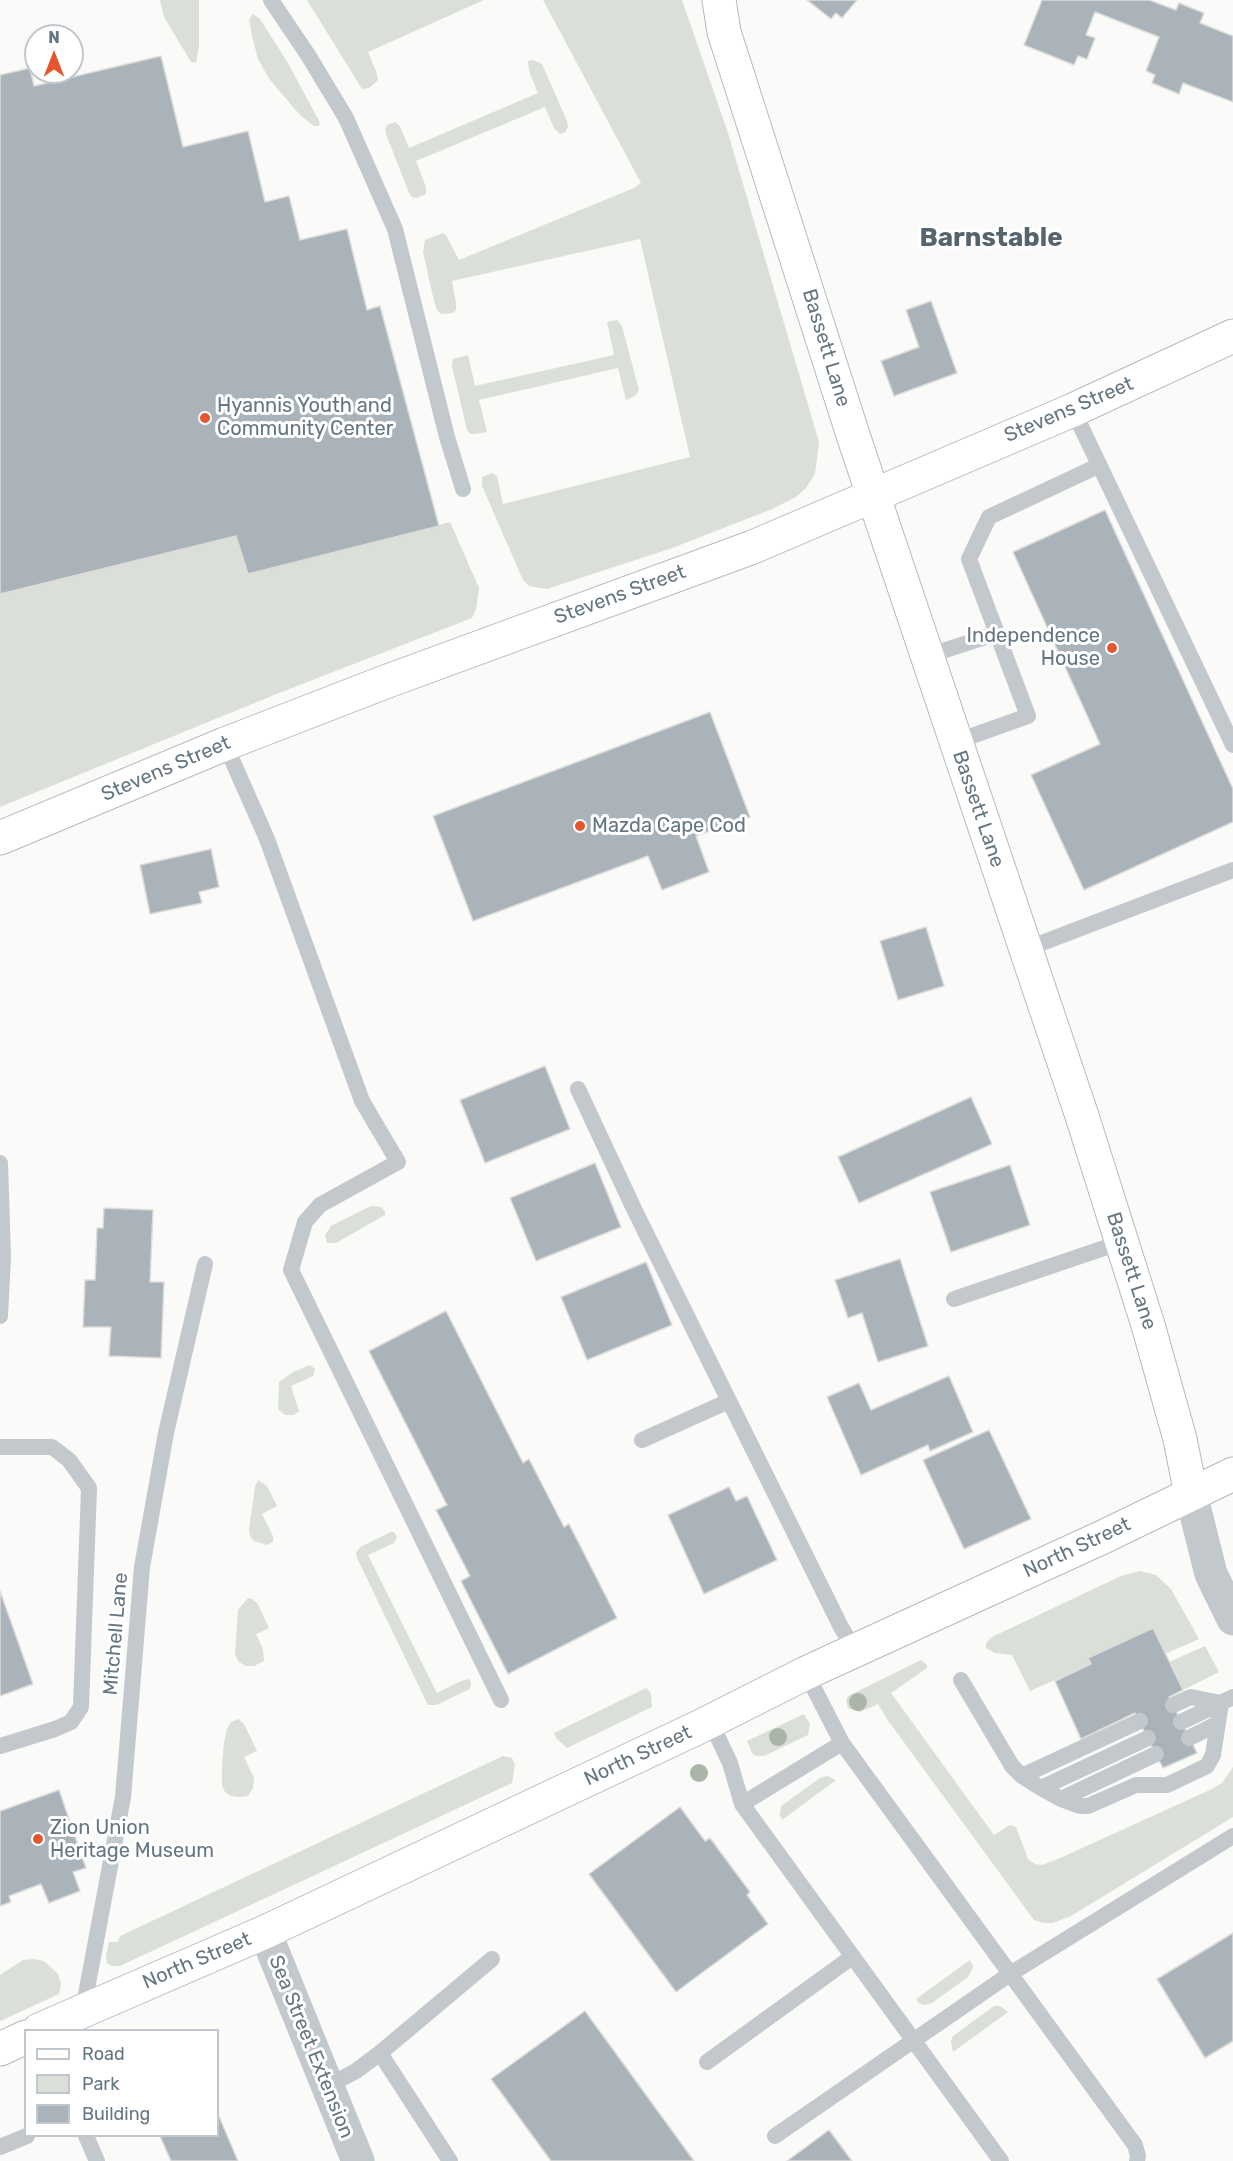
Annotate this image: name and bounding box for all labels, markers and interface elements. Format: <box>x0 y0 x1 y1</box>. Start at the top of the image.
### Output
north arrow <box>24 24 84 84</box>
text: N <box>48 28 60 47</box>
district label: Barnstable <box>919 222 1063 254</box>
street label: Bassett Lane <box>797 286 855 410</box>
street label: Stevens Street <box>1001 372 1137 448</box>
place label: Hyannis Youth and Community Center <box>217 394 393 441</box>
marker: Hyannis Youth and Community Center <box>198 411 212 425</box>
street label: Stevens Street <box>551 560 689 630</box>
place label: Independence House <box>967 624 1100 671</box>
marker: Independence House <box>1105 641 1119 655</box>
street label: Stevens Street <box>98 731 234 807</box>
street label: Bassett Lane <box>947 747 1009 871</box>
place label: Mazda Cape Cod <box>592 814 746 838</box>
marker: Mazda Cape Cod <box>573 819 587 833</box>
street label: Bassett Lane <box>1101 1209 1161 1333</box>
street label: North Street <box>1019 1513 1135 1583</box>
street label: Mitchell Lane <box>99 1572 133 1696</box>
street label: North Street <box>580 1721 696 1791</box>
place label: Zion Union Heritage Museum <box>50 1816 214 1863</box>
marker: Zion Union Heritage Museum <box>31 1832 45 1846</box>
street label: North Street <box>139 1927 255 1995</box>
street label: Sea Street Extension <box>263 1952 359 2142</box>
legend <box>24 2029 219 2137</box>
text: Road <box>82 2043 125 2065</box>
text: Park <box>82 2073 119 2095</box>
text: Building <box>82 2103 150 2125</box>

